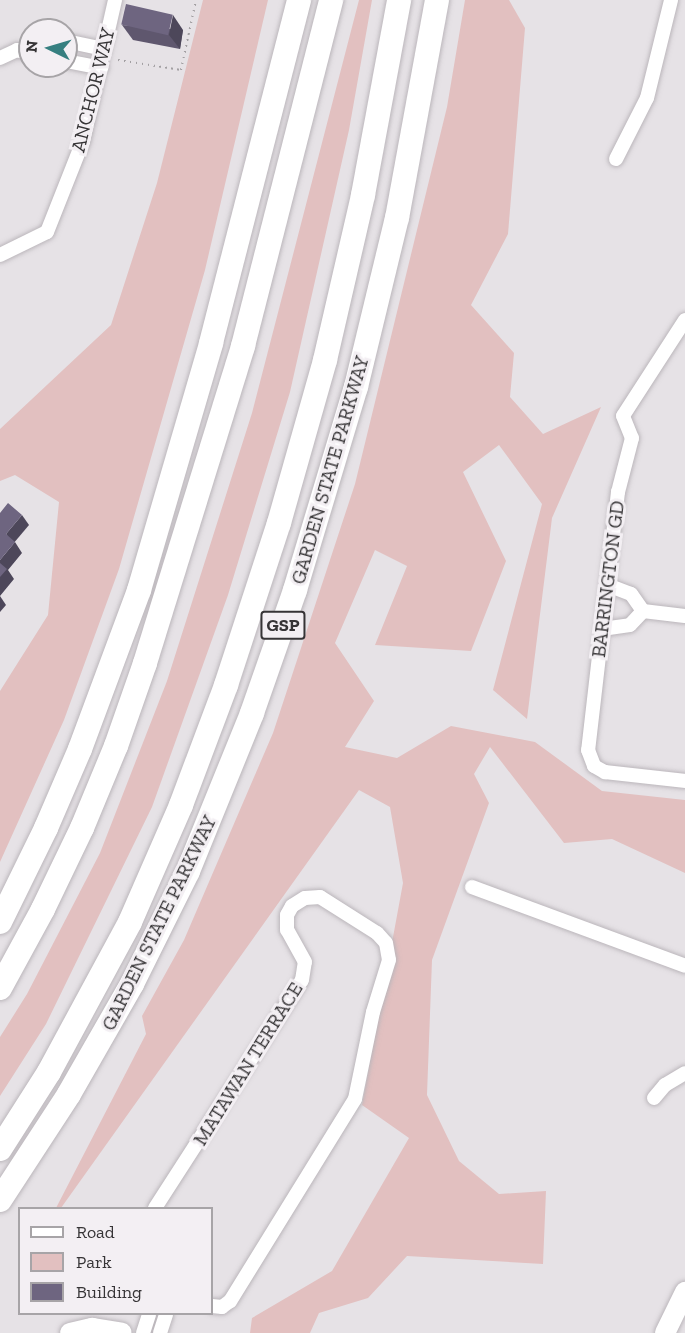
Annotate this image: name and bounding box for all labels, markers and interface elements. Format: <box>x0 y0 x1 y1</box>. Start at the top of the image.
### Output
north arrow <box>18 18 78 78</box>
street label: ANCHOR WAY <box>66 25 120 155</box>
text: N <box>22 40 42 53</box>
street label: GARDEN STATE PARKWAY <box>286 353 374 587</box>
street label: BARRINGTON GD <box>586 499 630 659</box>
road number: GSP <box>259 610 307 640</box>
street label: GARDEN STATE PARKWAY <box>96 812 222 1034</box>
street label: MATAWAN TERRACE <box>188 978 308 1150</box>
legend <box>18 1207 213 1315</box>
text: Road <box>76 1221 115 1243</box>
text: Park <box>76 1251 112 1273</box>
text: Building <box>76 1281 142 1303</box>

